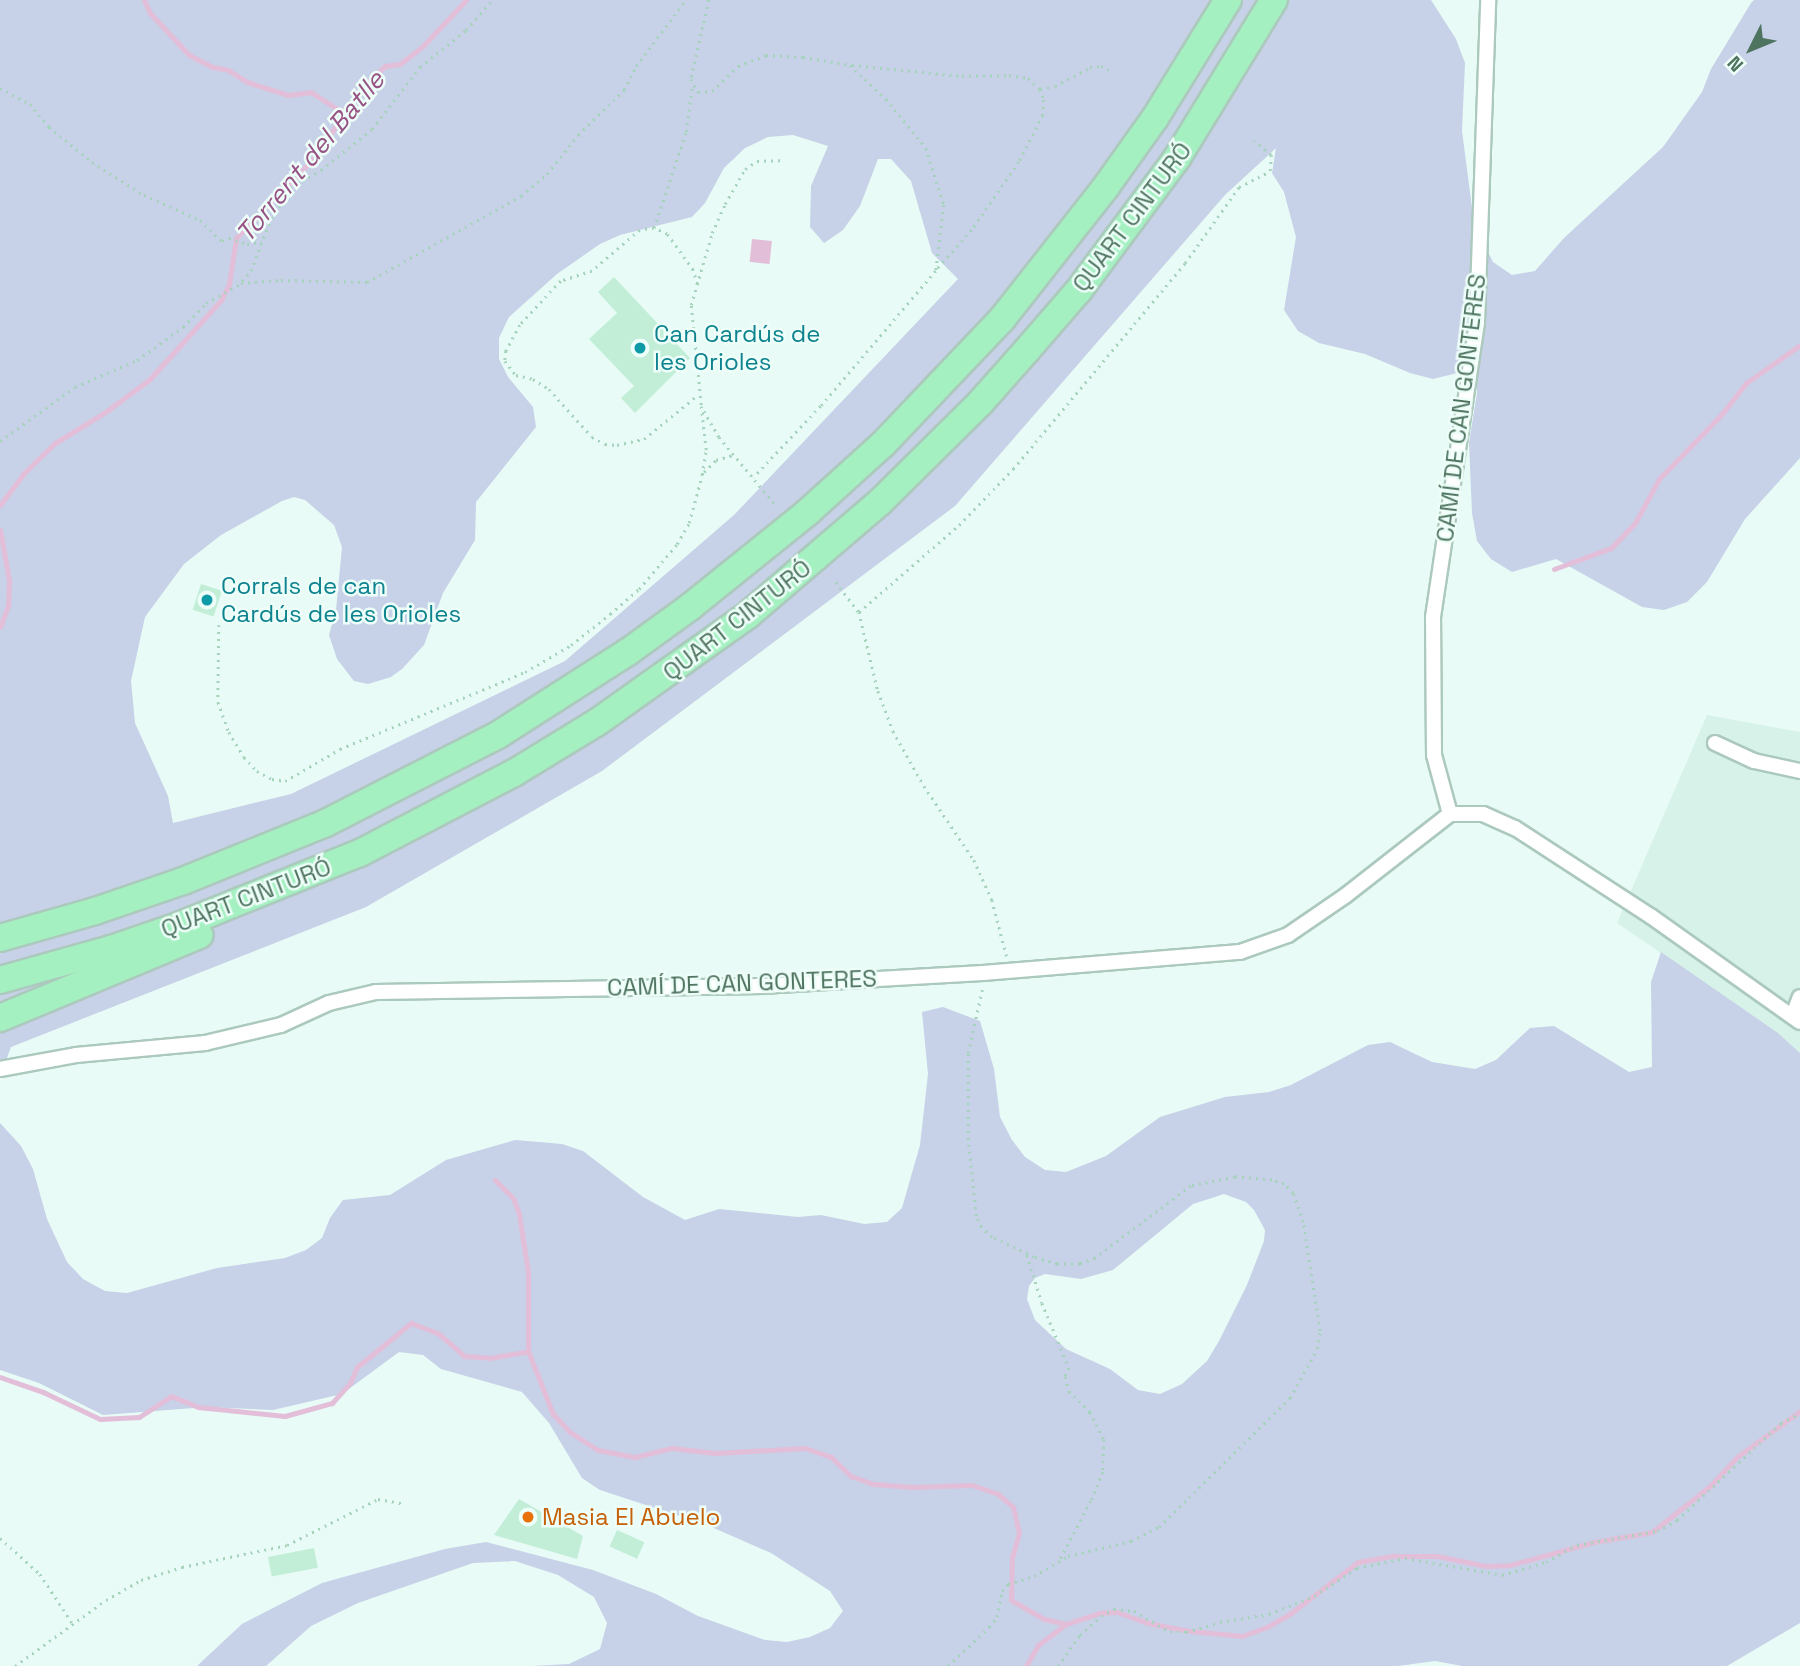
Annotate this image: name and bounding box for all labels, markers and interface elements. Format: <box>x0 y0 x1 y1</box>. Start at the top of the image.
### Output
north arrow <box>1716 14 1786 84</box>
text: N <box>1722 50 1749 77</box>
water label: Torrent del Batlle <box>230 65 392 249</box>
street label: QUART CINTURÓ <box>1066 136 1198 298</box>
street label: CAMÍ DE CAN GONTERES <box>1430 272 1492 544</box>
place label: Can Cardús de les Orioles <box>654 320 821 376</box>
marker: Can Cardús de les Orioles <box>632 340 648 356</box>
street label: QUART CINTURÓ <box>657 553 817 687</box>
place label: Corrals de can Cardús de les Orioles <box>221 572 461 628</box>
marker: Corrals de can Cardús de les Orioles <box>199 592 215 608</box>
street label: QUART CINTURÓ <box>157 852 335 944</box>
street label: CAMÍ DE CAN GONTERES <box>607 964 877 1002</box>
place label: Masia El Abuelo <box>542 1503 721 1531</box>
marker: Masia El Abuelo <box>520 1509 536 1525</box>

